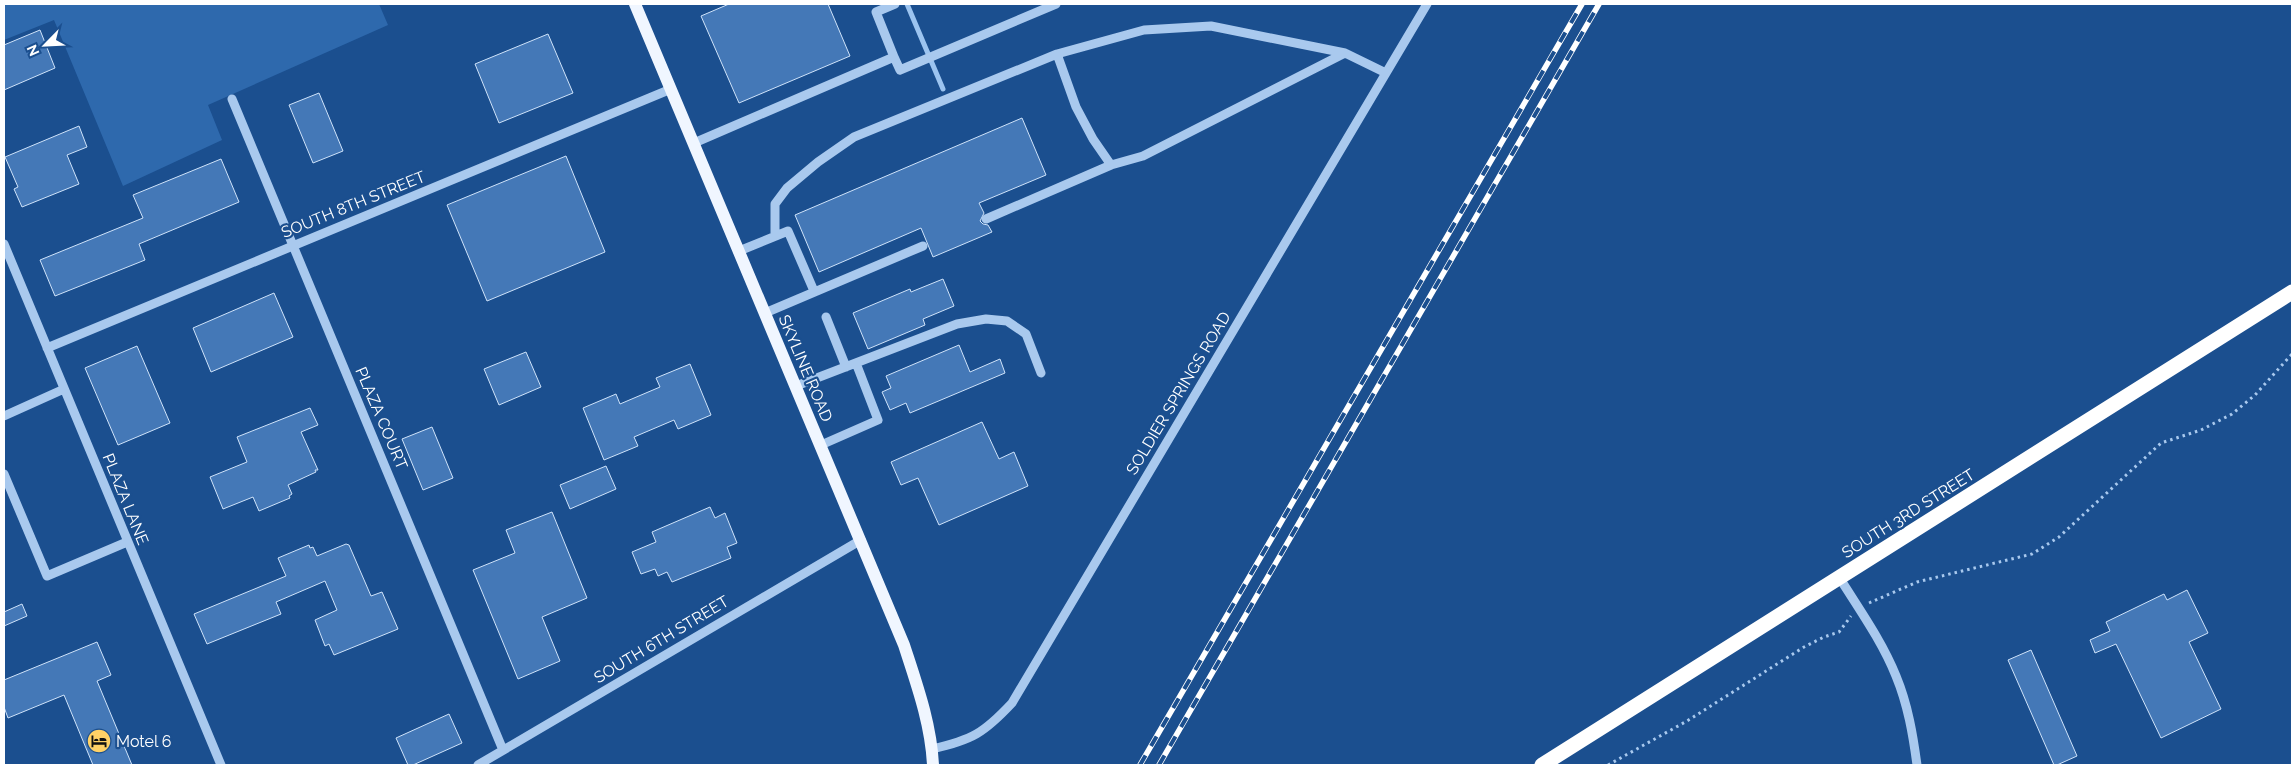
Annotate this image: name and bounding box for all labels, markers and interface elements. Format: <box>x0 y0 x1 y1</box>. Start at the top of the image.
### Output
north arrow <box>20 20 70 70</box>
text: N <box>24 42 43 58</box>
street label: SOUTH 8TH STREET <box>278 167 428 242</box>
street label: SOLDIER SPRINGS ROAD <box>1122 308 1235 478</box>
street label: SKYLINE ROAD <box>774 312 837 424</box>
street label: PLAZA COURT <box>351 364 412 473</box>
street label: PLAZA LANE <box>99 451 153 548</box>
street label: SOUTH 3RD STREET <box>1838 465 1978 562</box>
street label: SOUTH 6TH STREET <box>590 592 732 687</box>
hotel icon: Motel 6 <box>86 728 112 754</box>
place label: Motel 6 <box>116 732 172 751</box>

